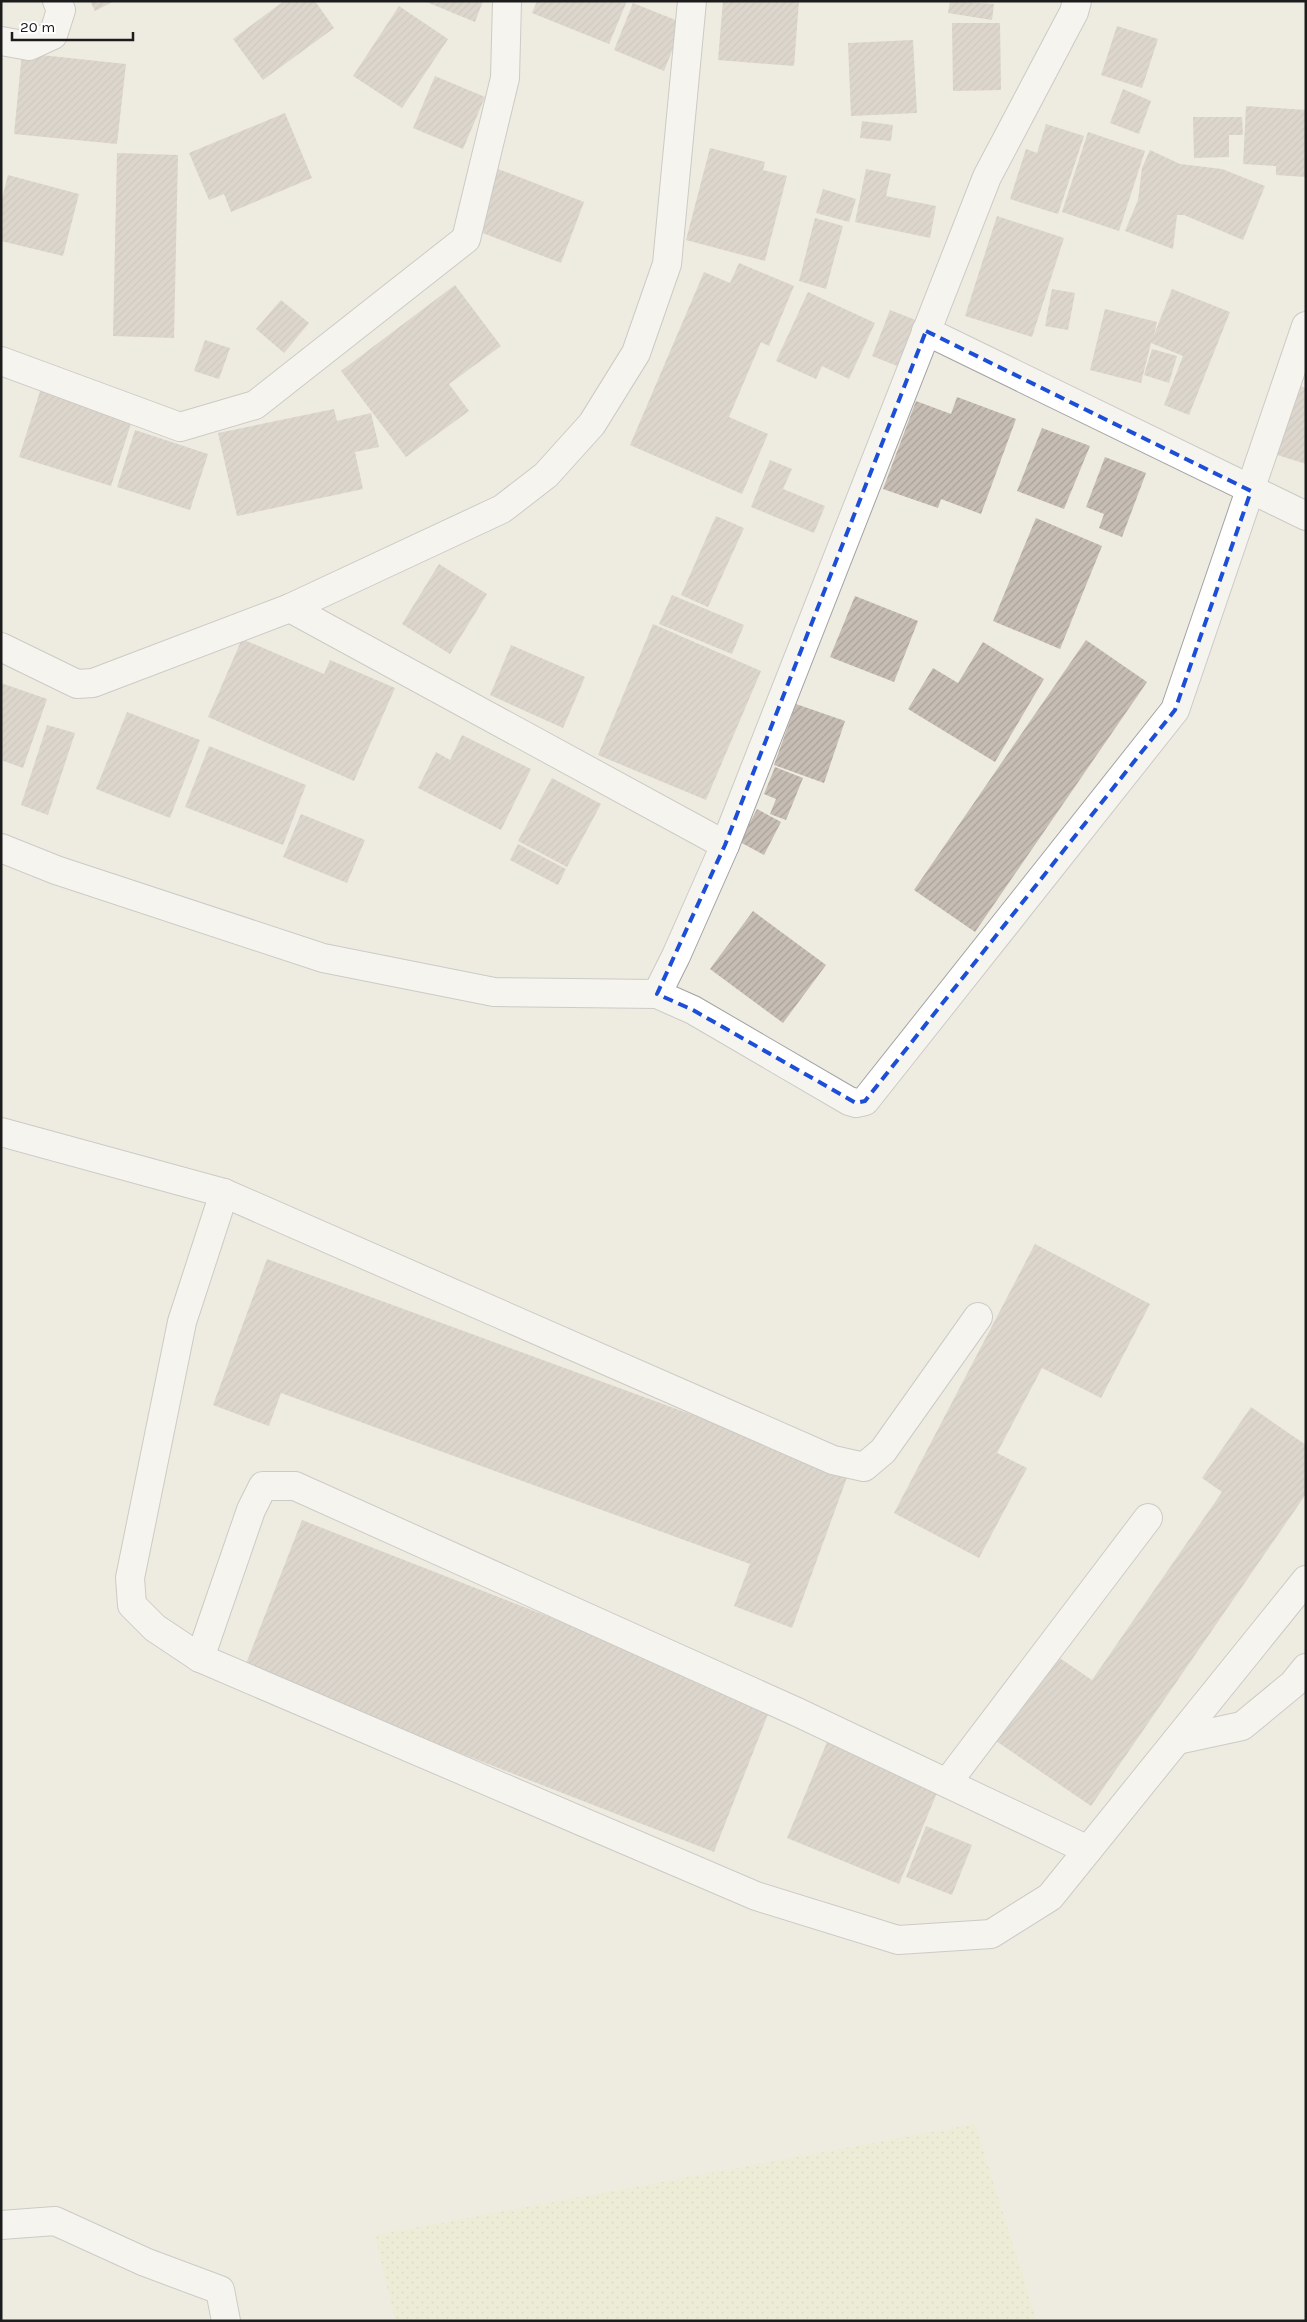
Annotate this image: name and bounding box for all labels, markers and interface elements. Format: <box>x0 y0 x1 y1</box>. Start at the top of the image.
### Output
scale bar <box>12 10 134 42</box>
text: 20 m <box>20 18 55 36</box>

